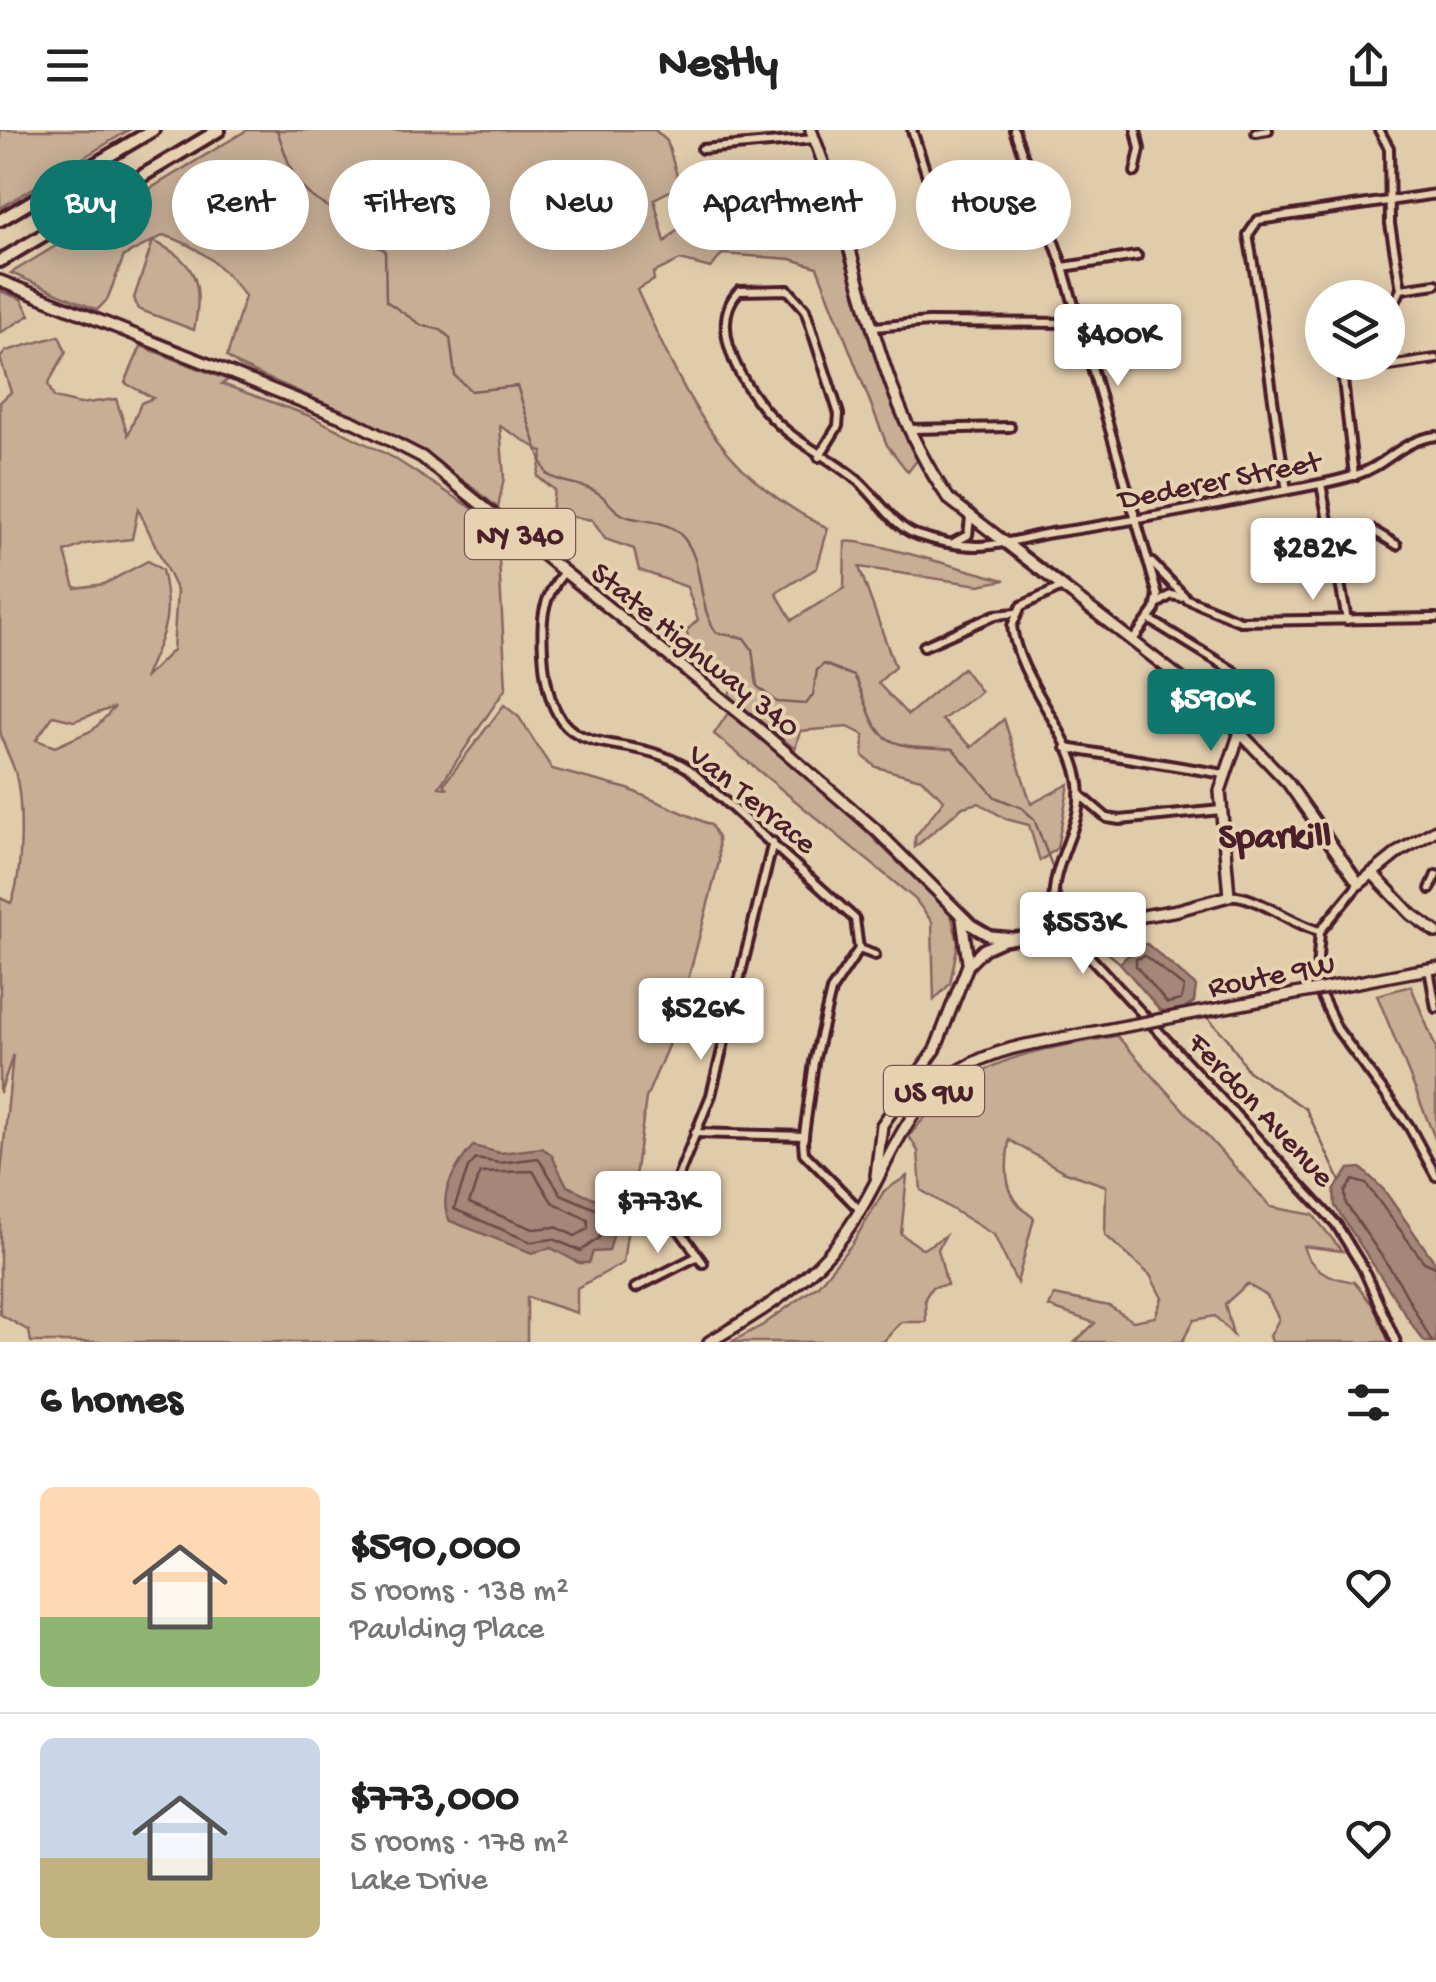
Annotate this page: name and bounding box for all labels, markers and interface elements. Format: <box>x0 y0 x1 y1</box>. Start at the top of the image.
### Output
icon: menu <box>40 38 95 93</box>
icon: share <box>1341 38 1396 93</box>
text: Nestly <box>658 39 778 92</box>
chip: Buy <box>30 160 152 250</box>
chip: Rent <box>172 160 309 250</box>
chip: Filters <box>329 160 490 250</box>
chip: New <box>510 160 648 250</box>
chip: Apartment <box>668 160 896 250</box>
chip: House <box>916 160 1071 250</box>
map controls <box>1305 280 1405 380</box>
button: layers <box>1305 280 1405 380</box>
pin: $400K <box>1048 304 1188 389</box>
text: $400K <box>1076 317 1160 355</box>
street label: Dederer Street <box>1114 444 1327 521</box>
road number: NY 340 <box>465 509 575 559</box>
pin: $282K <box>1243 518 1383 603</box>
text: $282K <box>1273 531 1353 569</box>
street label: State Highway 340 <box>581 556 807 748</box>
pin: $590K <box>1141 669 1281 754</box>
text: $590K <box>1169 682 1253 720</box>
street label: Van Terrace <box>678 737 823 865</box>
district label: Sparkill <box>1219 817 1331 861</box>
pin: $553K <box>1013 892 1153 977</box>
text: $553K <box>1042 905 1124 943</box>
street label: Route 9W <box>1205 947 1339 1009</box>
pin: $526K <box>631 978 771 1063</box>
text: $526K <box>661 991 741 1029</box>
street label: Ferdon Avenue <box>1177 1025 1341 1197</box>
road number: US 9W <box>884 1066 984 1116</box>
pin: $773K <box>588 1171 728 1256</box>
text: $773K <box>617 1184 699 1222</box>
icon: filters <box>1341 1375 1396 1430</box>
text: 6 homes <box>40 1378 183 1427</box>
text: $590,000 <box>350 1525 521 1574</box>
icon: home <box>120 1527 240 1647</box>
icon: heart <box>1341 1560 1396 1615</box>
text: 5 rooms · 138 m² <box>350 1574 569 1612</box>
text: Paulding Place <box>350 1612 544 1650</box>
text: $773,000 <box>350 1776 519 1825</box>
icon: home <box>120 1778 240 1898</box>
icon: heart <box>1341 1811 1396 1866</box>
text: 5 rooms · 178 m² <box>350 1825 569 1863</box>
text: Lake Drive <box>350 1863 488 1901</box>

